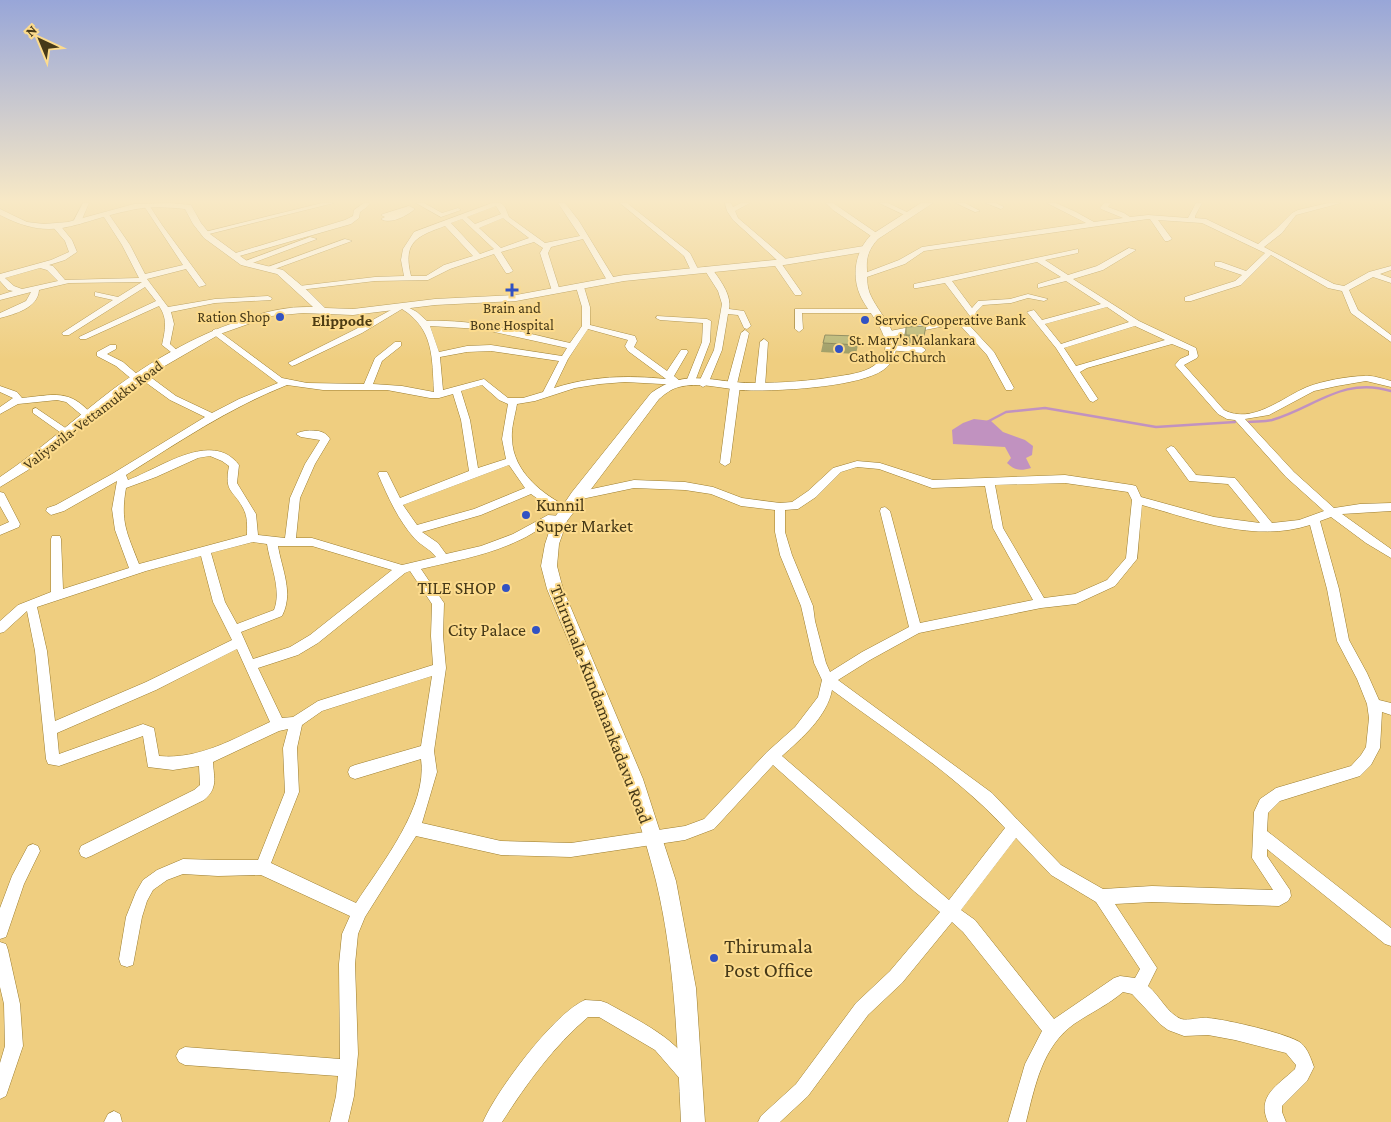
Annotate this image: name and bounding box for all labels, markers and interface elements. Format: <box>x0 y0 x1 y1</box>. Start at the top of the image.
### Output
north arrow <box>15 15 65 65</box>
text: N <box>22 21 40 40</box>
marker: Brain and Bone Hospital <box>505 283 519 297</box>
place label: Brain and Bone Hospital <box>470 300 554 334</box>
place label: Ration Shop <box>197 309 270 326</box>
marker: Ration Shop <box>274 311 286 323</box>
district label: Elippode <box>312 312 373 329</box>
place label: Service Cooperative Bank <box>875 312 1027 329</box>
marker: Service Cooperative Bank <box>859 314 871 326</box>
place label: St. Mary's Malankara Catholic Church <box>849 332 975 365</box>
marker: St. Mary's Malankara Catholic Church <box>833 343 845 355</box>
street label: Valiyavila-Vettamukku Road <box>20 357 166 473</box>
place label: Kunnil Super Market <box>536 495 634 536</box>
marker: Kunnil Super Market <box>520 509 532 521</box>
place label: TILE SHOP <box>417 578 496 598</box>
marker: TILE SHOP <box>500 582 512 594</box>
street label: Thirumala-Kundamankadavu Road <box>546 582 656 827</box>
place label: City Palace <box>448 620 526 640</box>
marker: City Palace <box>530 624 542 636</box>
place label: Thirumala Post Office <box>724 934 813 982</box>
marker: Thirumala Post Office <box>708 952 720 964</box>

